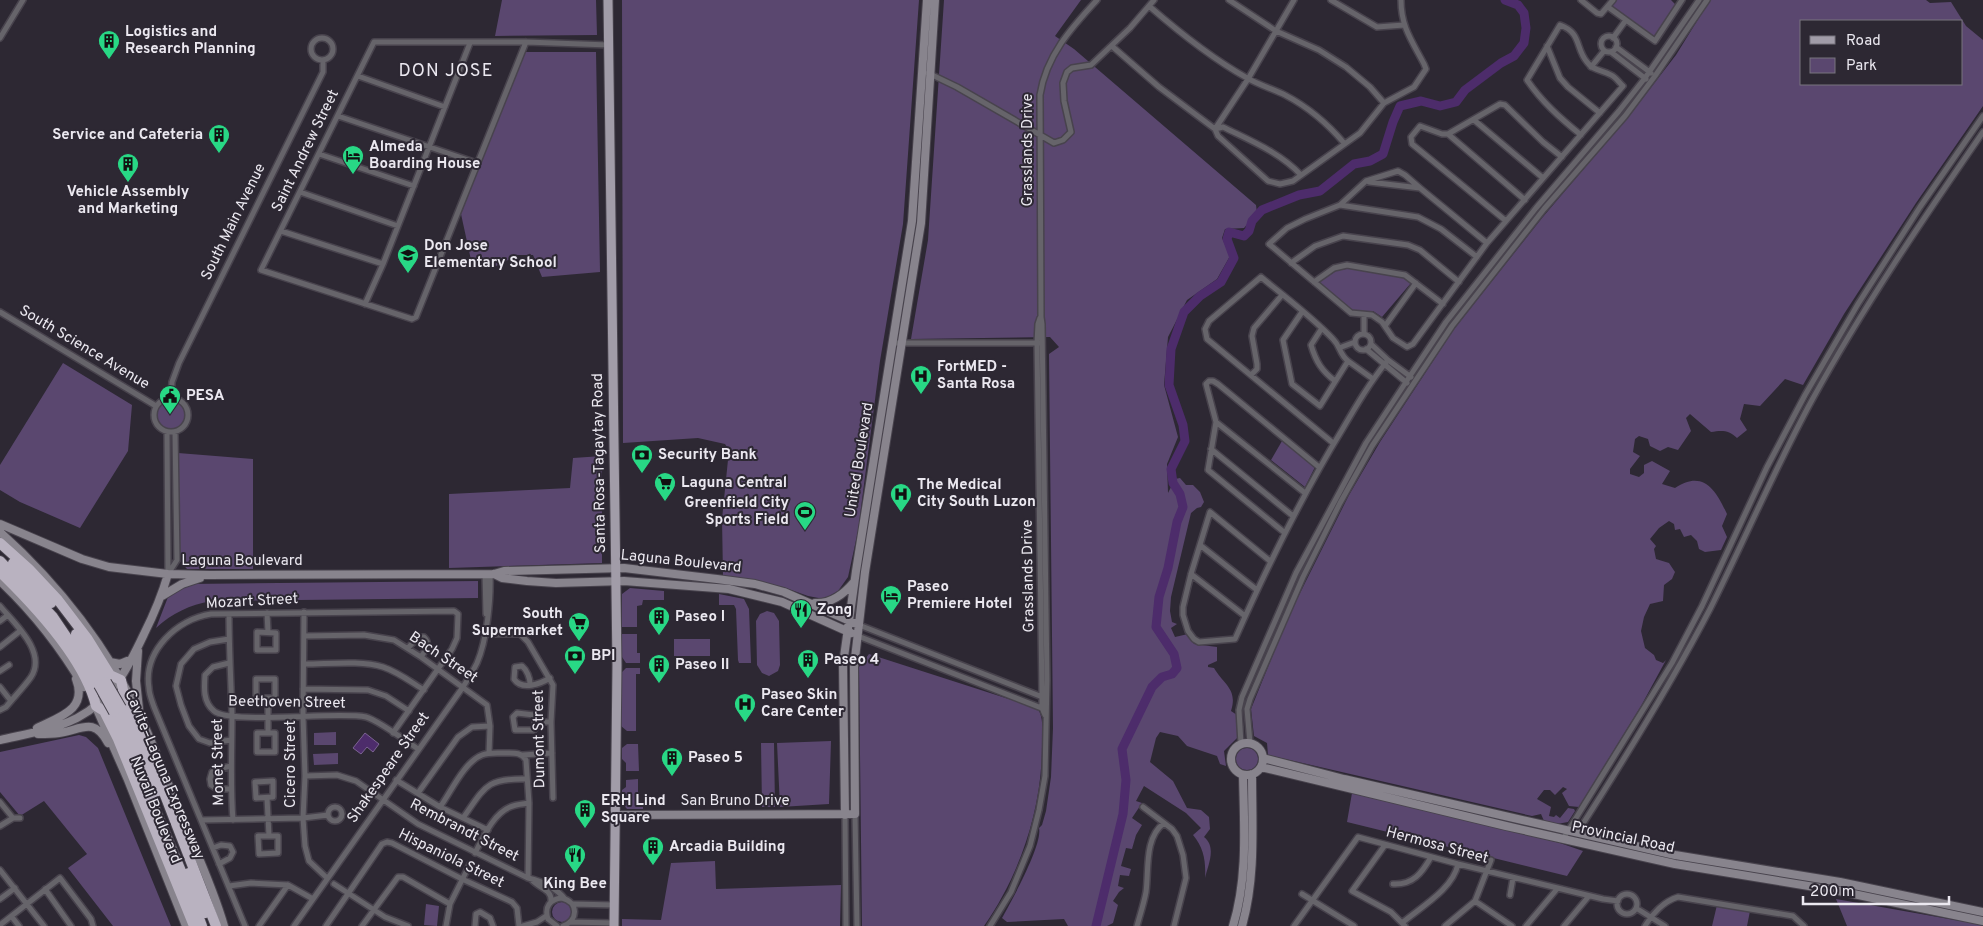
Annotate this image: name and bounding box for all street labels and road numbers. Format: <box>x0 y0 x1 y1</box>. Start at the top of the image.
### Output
street label: Saint Andrew Street <box>268 87 344 215</box>
street label: Grasslands Drive <box>1019 93 1038 207</box>
street label: South Main Avenue <box>197 160 271 284</box>
street label: South Science Avenue <box>15 302 153 394</box>
street label: Santa Rosa-Tagaytay Road <box>589 373 611 553</box>
street label: United Boulevard <box>842 401 878 519</box>
street label: Grasslands Drive <box>1019 519 1039 633</box>
street label: Laguna Boulevard <box>620 546 742 578</box>
street label: Laguna Boulevard <box>181 552 303 571</box>
street label: Mozart Street <box>205 590 299 614</box>
street label: Bach Street <box>405 628 481 688</box>
street label: Cavite–Laguna Expressway <box>120 687 208 863</box>
street label: Dumont Street <box>530 689 550 789</box>
street label: Beethoven Street <box>228 692 346 714</box>
street label: Shakespeare Street <box>344 709 434 827</box>
street label: Monet Street <box>209 718 229 806</box>
street label: Cicero Street <box>282 720 301 808</box>
street label: Nuvali Boulevard <box>125 754 185 866</box>
street label: San Bruno Drive <box>680 792 790 811</box>
street label: Rembrandt Street <box>406 795 522 867</box>
street label: Provincial Road <box>1570 818 1676 858</box>
street label: Hermosa Street <box>1384 823 1490 869</box>
street label: Hispaniola Street <box>395 825 507 893</box>

